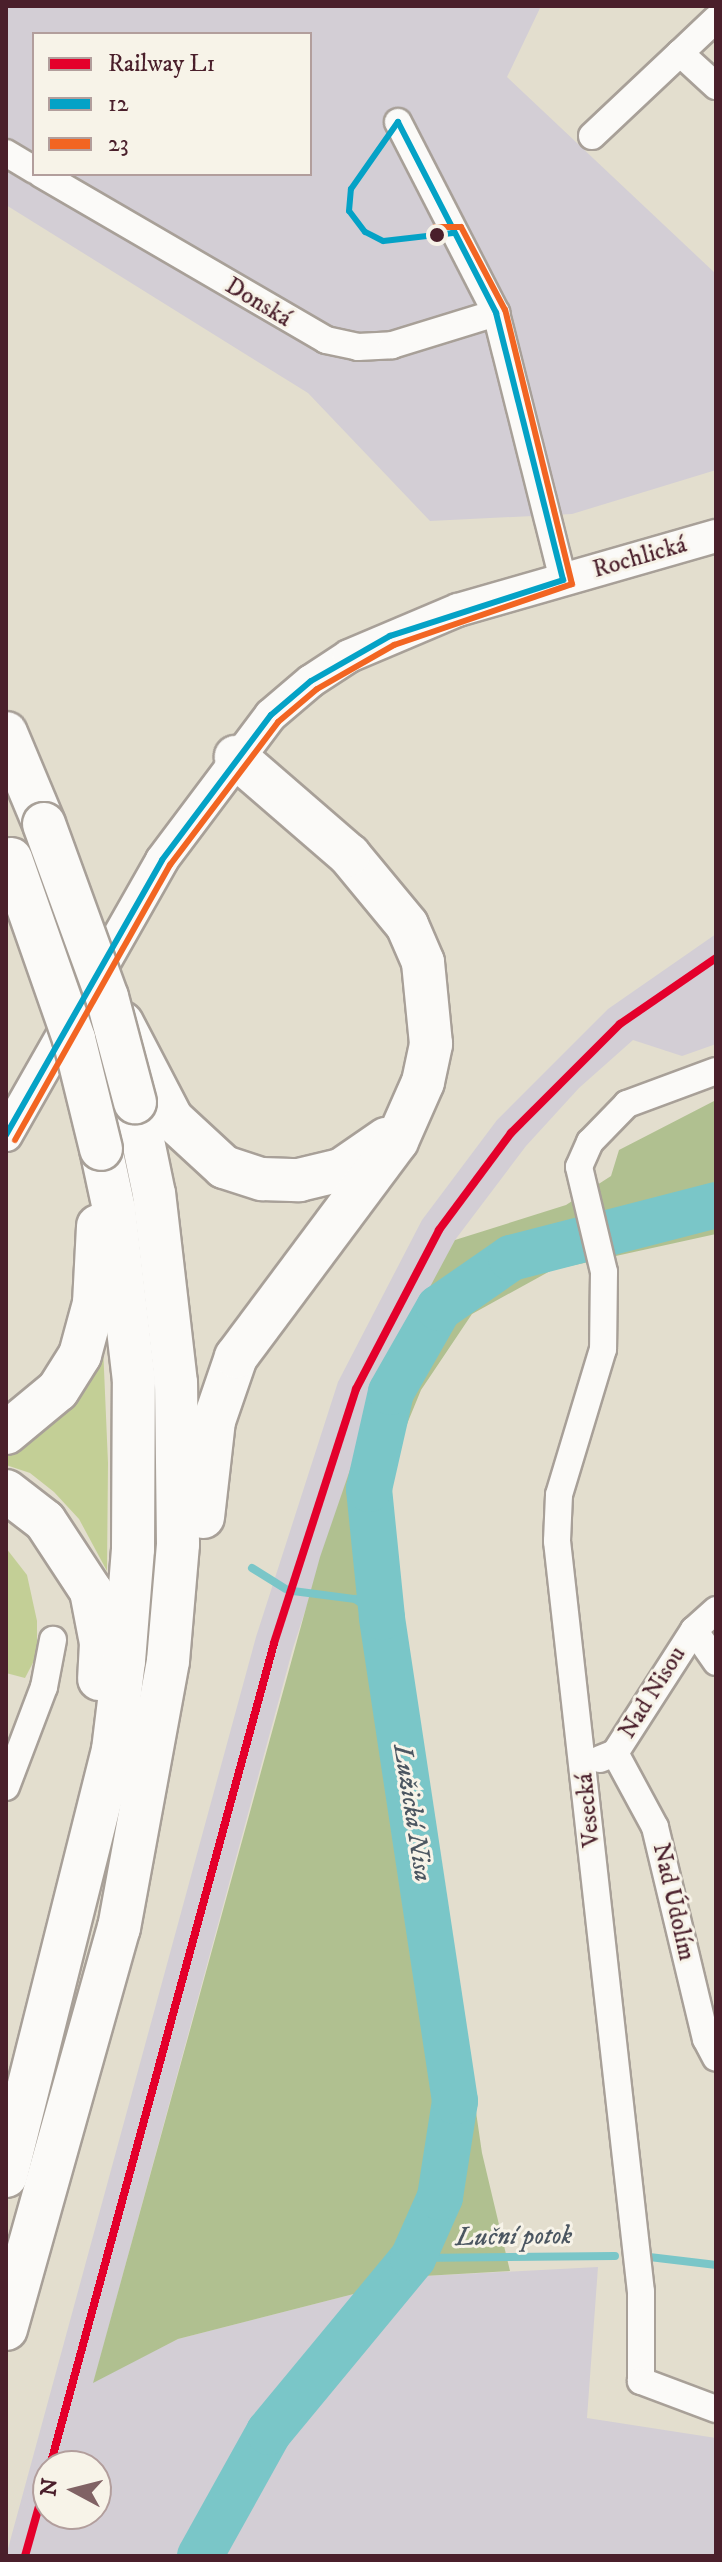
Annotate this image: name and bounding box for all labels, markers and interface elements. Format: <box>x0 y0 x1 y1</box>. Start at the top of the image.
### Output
legend <box>32 32 312 176</box>
text: Railway L1 <box>108 49 215 79</box>
text: 12 <box>108 89 129 119</box>
text: 23 <box>108 129 129 159</box>
unlabelled marker <box>429 227 445 243</box>
street label: Donská <box>220 272 296 334</box>
street label: Rochlická <box>590 531 690 585</box>
street label: Nad Nisou <box>614 1642 692 1744</box>
water label: Lužická Nisa <box>386 1742 438 1884</box>
street label: Vesecká <box>571 1772 607 1848</box>
street label: Nad Údolím <box>646 1841 700 1963</box>
water label: Luční potok <box>455 2220 573 2254</box>
north arrow <box>32 2450 112 2530</box>
text: N <box>35 2477 64 2498</box>

